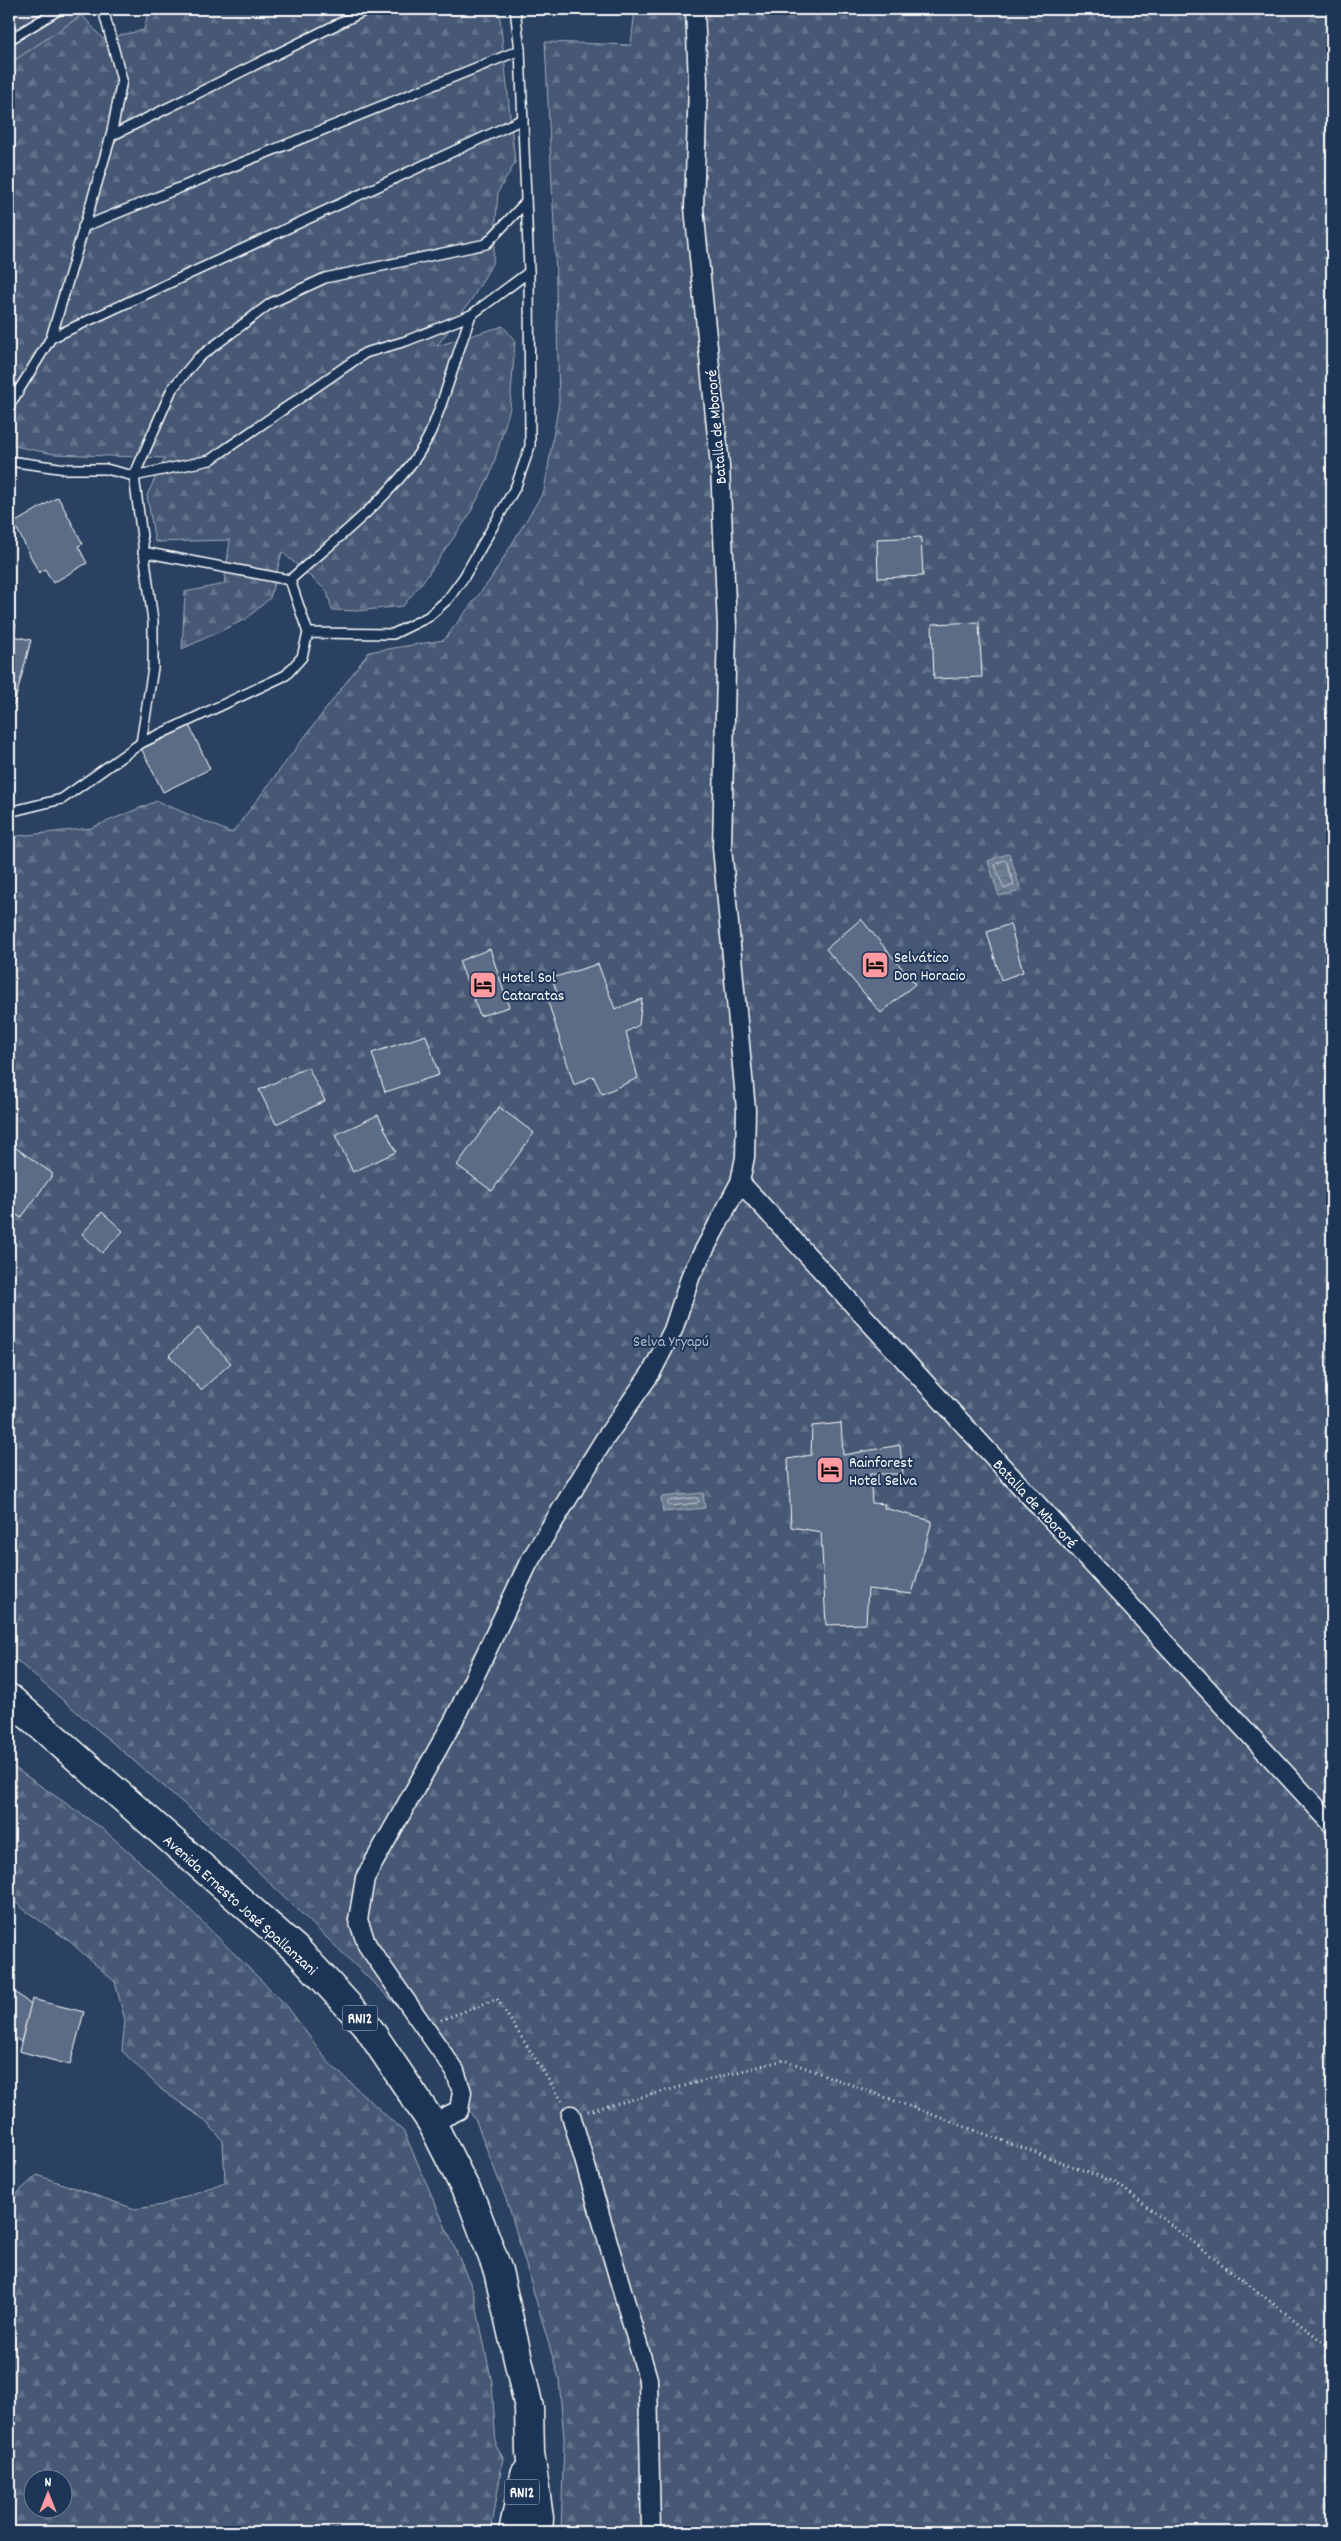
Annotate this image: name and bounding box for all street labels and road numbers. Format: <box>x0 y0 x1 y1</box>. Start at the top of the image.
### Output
street label: Batalla de Mbororé <box>701 369 734 485</box>
street label: Batalla de Mbororé <box>987 1455 1082 1555</box>
street label: Avenida Ernesto José Spallanzani <box>157 1830 322 1982</box>
road number: RN12 <box>342 2006 378 2030</box>
road number: RN12 <box>504 2480 540 2504</box>

